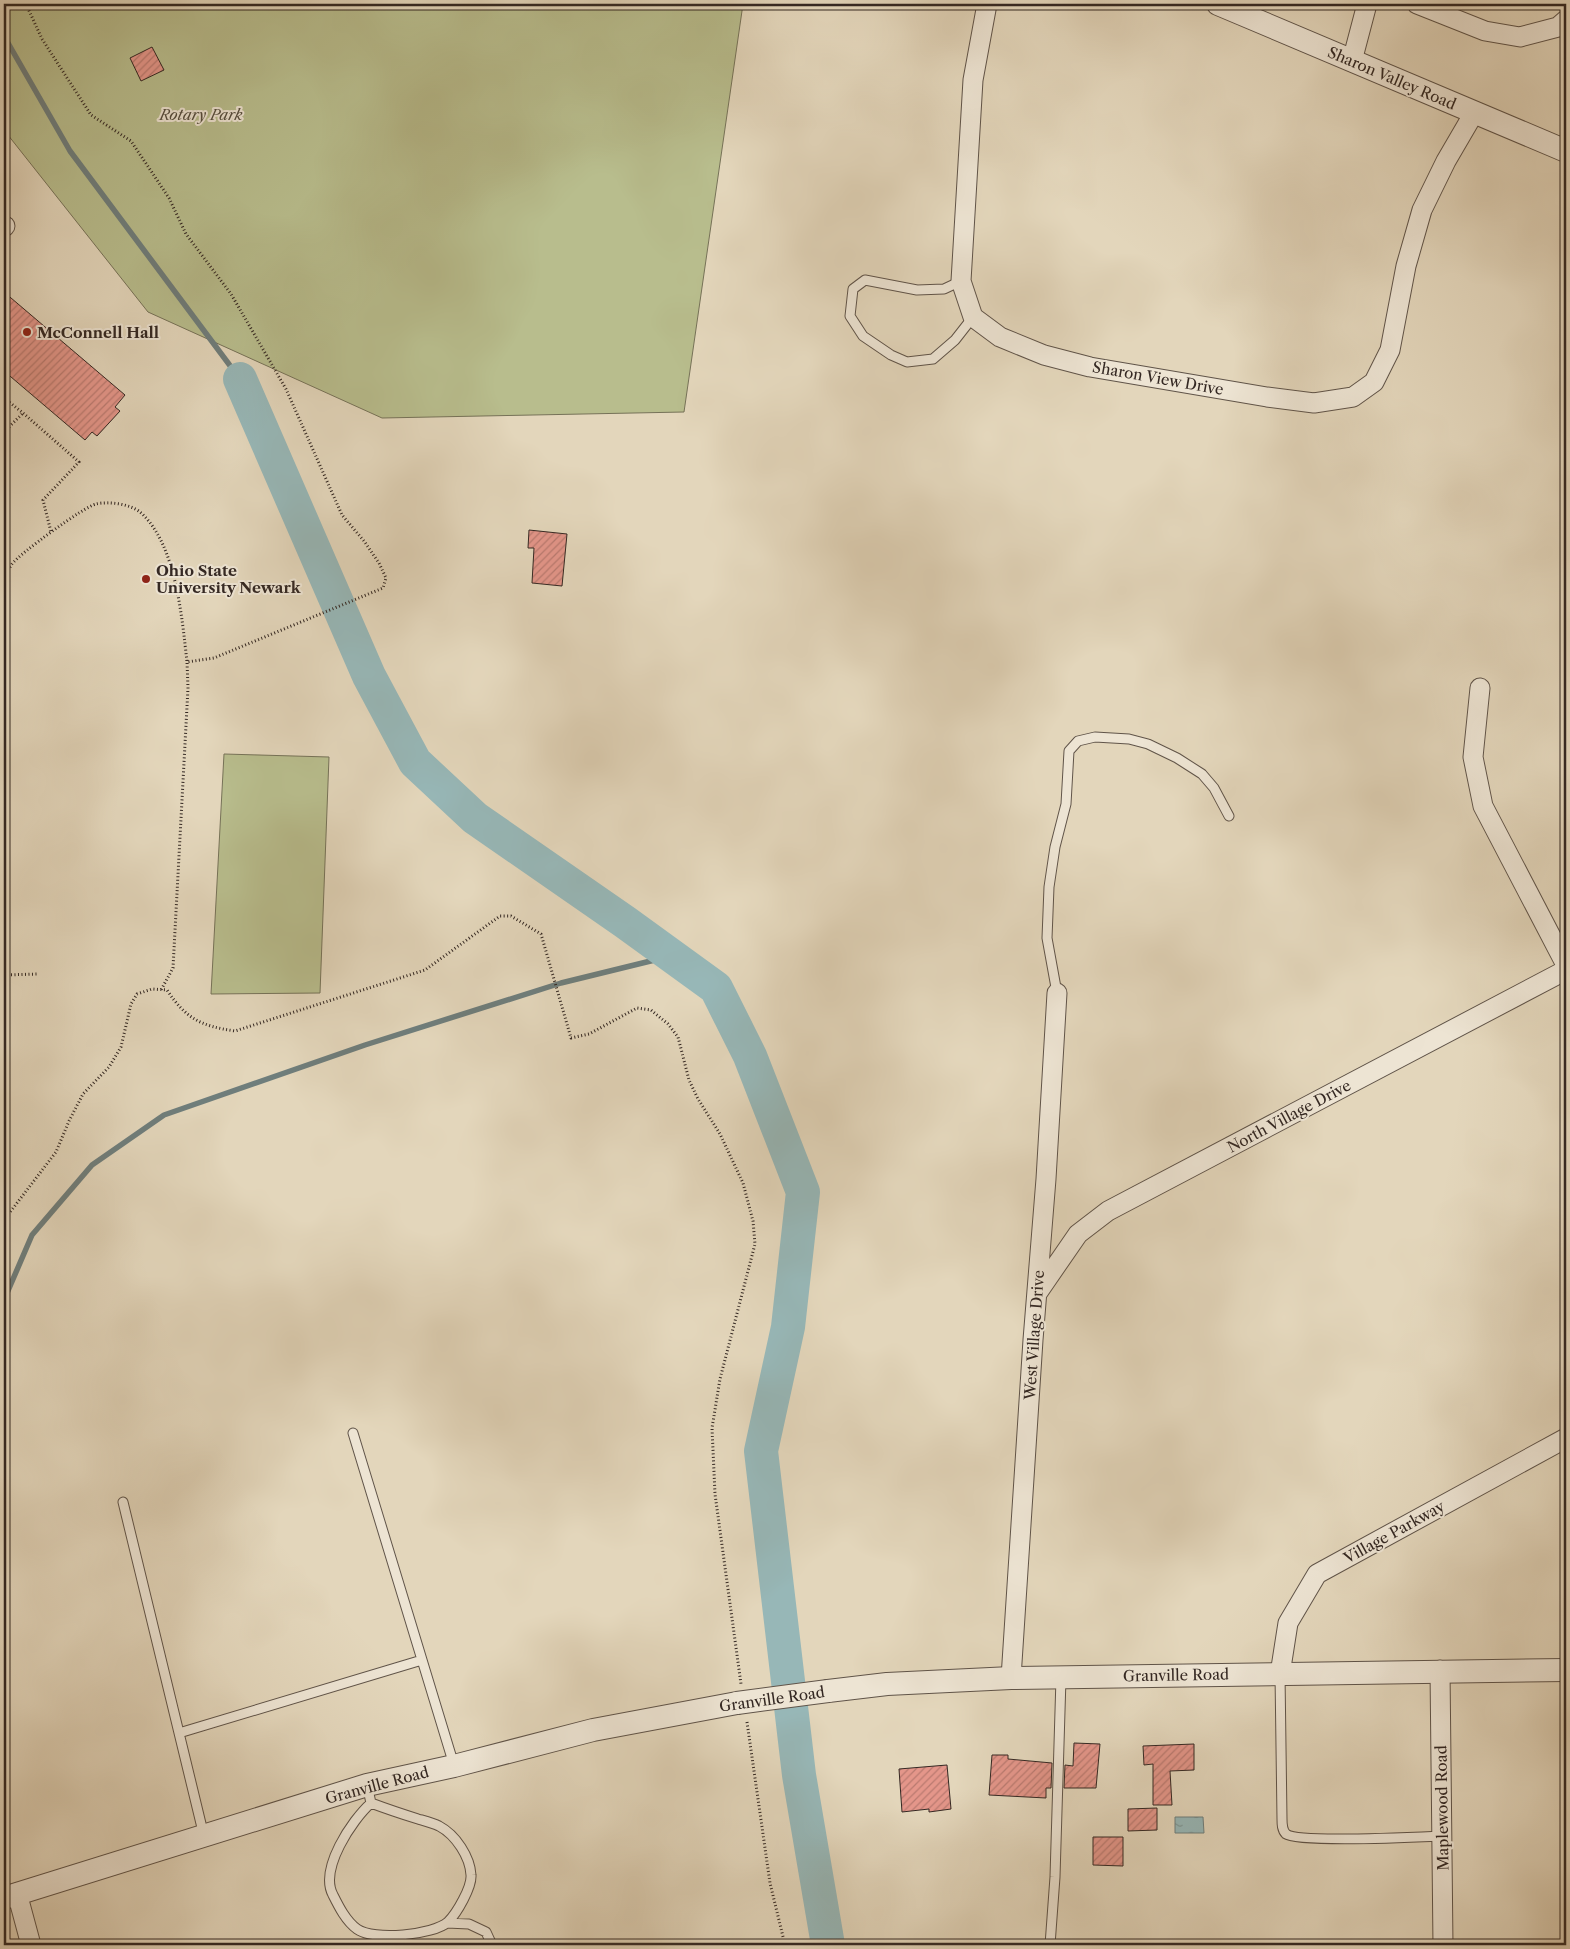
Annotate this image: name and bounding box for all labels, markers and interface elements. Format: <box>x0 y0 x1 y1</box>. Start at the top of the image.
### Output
street label: Sharon Valley Road <box>1325 42 1459 114</box>
park label: Rotary Park <box>158 105 243 124</box>
place label: McConnell Hall <box>37 323 159 342</box>
marker: McConnell Hall <box>21 326 33 338</box>
street label: Sharon View Drive <box>1091 357 1225 399</box>
place label: Ohio State University Newark <box>156 561 302 597</box>
marker: Ohio State University Newark <box>140 573 152 585</box>
street label: North Village Drive <box>1224 1075 1354 1157</box>
street label: West Village Drive <box>1020 1269 1048 1402</box>
street label: Village Parkway <box>1339 1496 1448 1568</box>
street label: Granville Road <box>1123 1665 1229 1685</box>
street label: Granville Road <box>718 1682 826 1716</box>
street label: Maplewood Road <box>1431 1745 1453 1871</box>
street label: Granville Road <box>323 1762 431 1808</box>

